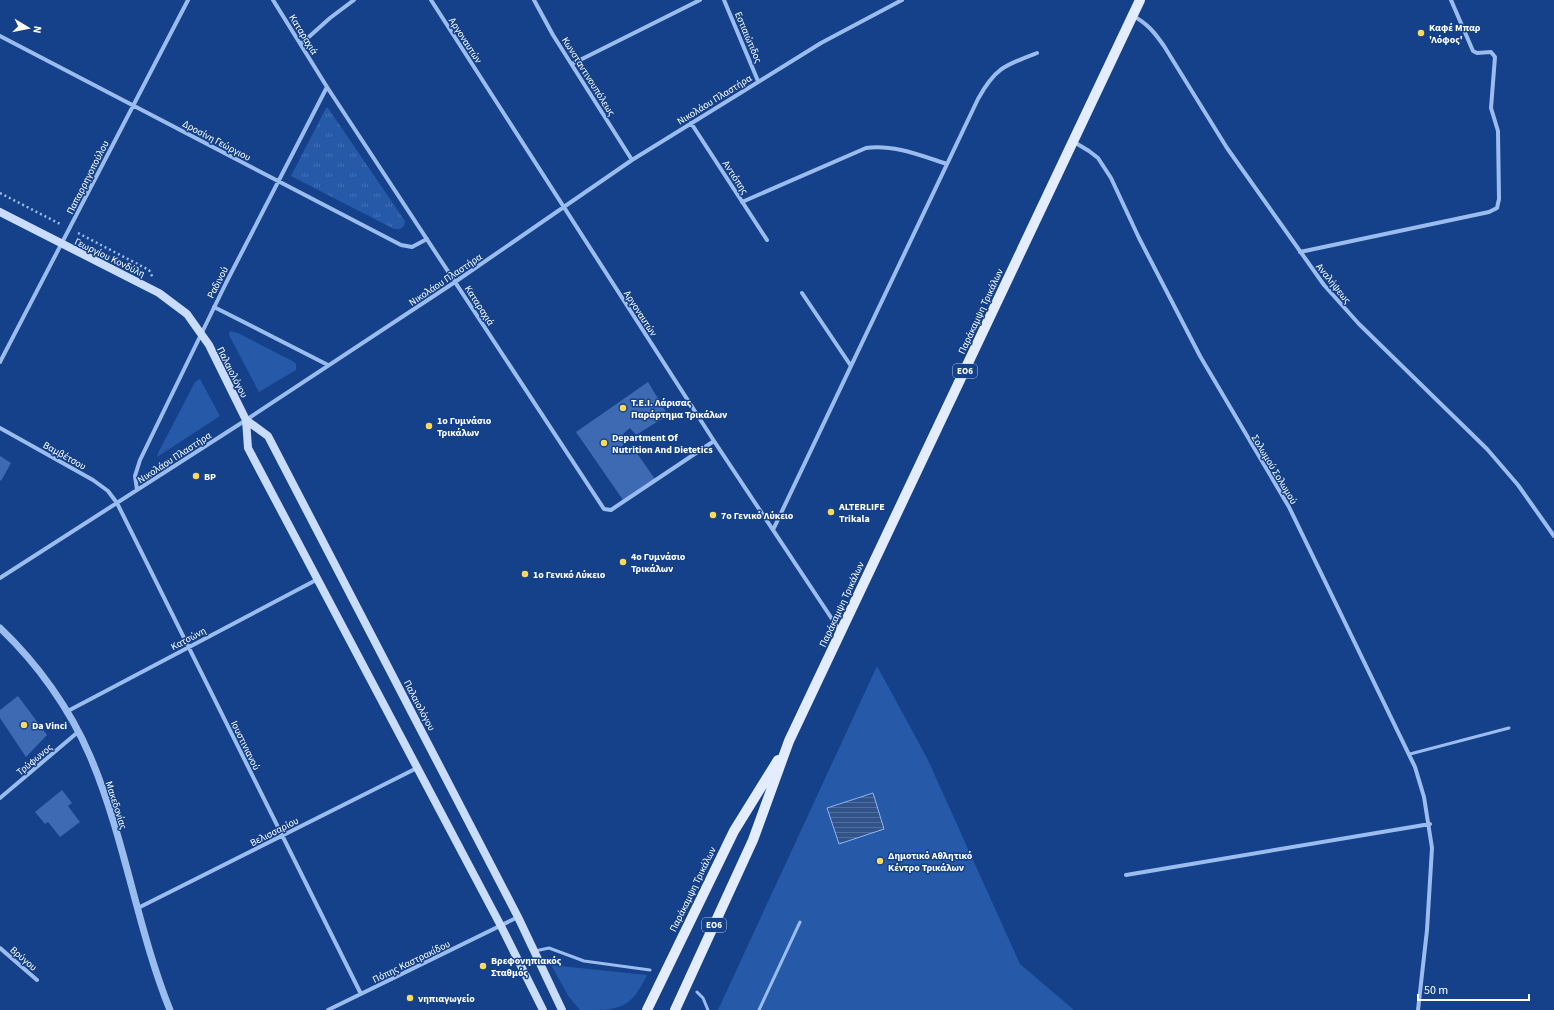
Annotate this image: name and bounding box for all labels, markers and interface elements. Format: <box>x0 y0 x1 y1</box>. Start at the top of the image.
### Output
north arrow <box>8 8 48 48</box>
street label: Εστιαιώτιδος <box>731 9 765 66</box>
street label: Καταραχιά <box>285 12 321 58</box>
street label: Αργοναυτών <box>445 15 485 66</box>
place label: Καφέ Μπαρ 'Λόφος' <box>1429 21 1481 47</box>
text: N <box>29 25 45 35</box>
marker: Καφέ Μπαρ 'Λόφος' <box>1416 28 1426 38</box>
street label: Κωνσταντινουπόλεως <box>558 34 619 119</box>
street label: Νικολάου Πλαστήρα <box>675 71 755 128</box>
street label: Δροσίνη Γεώργιου <box>180 117 253 165</box>
street label: Παπαρρηγοπούλου <box>63 138 113 217</box>
street label: Αντιόπης <box>719 158 752 198</box>
street label: Γεωργίου Κονδύλη <box>72 235 147 281</box>
street label: Νικολάου Πλαστήρα <box>406 250 485 310</box>
street label: Αναλήψεως <box>1312 260 1354 307</box>
street label: Ραδινού <box>204 264 232 301</box>
street label: Παράκαμψη Τρικάλων <box>955 266 1007 356</box>
street label: Καταραχιά <box>461 283 498 329</box>
street label: Αργοναυτών <box>620 288 660 339</box>
street label: Παλαιολόγου <box>213 344 251 400</box>
road number: ΕΟ6 <box>953 364 977 378</box>
place label: Τ.Ε.Ι. Λάρισας Παράρτημα Τρικάλων <box>631 396 728 422</box>
marker: Τ.Ε.Ι. Λάρισας Παράρτημα Τρικάλων <box>618 403 628 413</box>
place label: 1ο Γυμνάσιο Τρικάλων <box>437 414 492 440</box>
marker: 1ο Γυμνάσιο Τρικάλων <box>424 421 434 431</box>
street label: Νικολάου Πλαστήρα <box>135 428 215 487</box>
place label: Department Of Nutrition And Dietetics <box>612 431 713 457</box>
street label: Σολωμού Σολωμού <box>1248 432 1300 507</box>
street label: Βαμβέτσου <box>40 438 89 473</box>
marker: Department Of Nutrition And Dietetics <box>599 438 609 448</box>
place label: BP <box>204 470 216 484</box>
marker: BP <box>191 471 201 481</box>
place label: ALTERLIFE Trikala <box>838 500 885 526</box>
marker: ALTERLIFE Trikala <box>826 507 836 517</box>
place label: 7ο Γενικό Λύκειο <box>721 509 794 523</box>
marker: 7ο Γενικό Λύκειο <box>708 510 718 520</box>
place label: 4ο Γυμνάσιο Τρικάλων <box>631 550 686 576</box>
marker: 4ο Γυμνάσιο Τρικάλων <box>618 557 628 567</box>
street label: Παράκαμψη Τρικάλων <box>816 559 868 649</box>
place label: 1ο Γενικό Λύκειο <box>533 568 606 582</box>
marker: 1ο Γενικό Λύκειο <box>520 569 530 579</box>
street label: Κατσώνη <box>168 624 209 654</box>
street label: Παλαιολόγου <box>400 678 438 733</box>
street label: Ιουστινιανού <box>227 718 263 773</box>
place label: Da Vinci <box>32 719 67 733</box>
marker: Da Vinci <box>19 720 29 730</box>
street label: Τρύφωνος <box>14 740 56 779</box>
street label: Μακεδονίας <box>102 779 131 832</box>
street label: Βελισσαρίου <box>248 814 301 850</box>
street label: Παράκαμψη Τρικάλων <box>666 844 720 934</box>
place label: Δημοτικό Αθλητικό Κέντρο Τρικάλων <box>888 849 973 875</box>
marker: Δημοτικό Αθλητικό Κέντρο Τρικάλων <box>875 856 885 866</box>
road number: ΕΟ6 <box>702 918 726 932</box>
street label: Πόπης Καστρακίδου <box>370 937 453 987</box>
street label: Βρύγου <box>7 943 40 974</box>
place label: Βρεφονηπιακός Σταθμός <box>491 954 562 980</box>
marker: Βρεφονηπιακός Σταθμός <box>478 961 488 971</box>
scale bar <box>1418 976 1529 1002</box>
text: 50 m <box>1424 982 1448 999</box>
place label: νηπιαγωγείο <box>417 992 475 1006</box>
marker: νηπιαγωγείο <box>405 993 415 1003</box>

